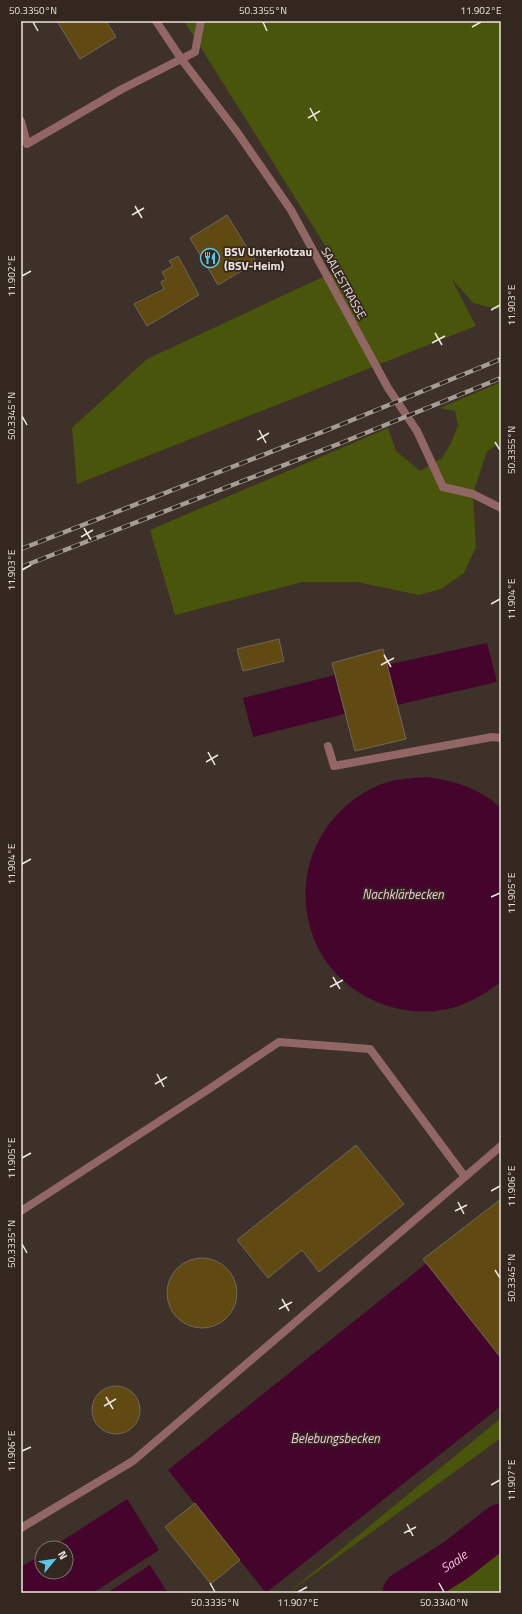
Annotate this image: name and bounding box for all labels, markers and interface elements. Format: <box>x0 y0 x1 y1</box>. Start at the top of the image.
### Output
text: 50.3350°N <box>9 3 57 18</box>
text: 50.3355°N <box>239 3 287 18</box>
text: 11.902°E <box>460 3 502 18</box>
place label: BSV Unterkotzau (BSV-Heim) <box>224 242 312 275</box>
street label: SAALESTRASSE <box>316 243 372 323</box>
restaurant icon: BSV Unterkotzau (BSV-Heim) <box>199 247 221 269</box>
text: 11.902°E <box>4 255 19 297</box>
text: 11.903°E <box>504 284 519 326</box>
text: 50.3345°N <box>4 392 19 440</box>
text: 50.3355°N <box>504 426 519 474</box>
text: 11.903°E <box>4 549 19 591</box>
text: 11.904°E <box>504 578 519 620</box>
text: 11.904°E <box>4 843 19 885</box>
text: 11.905°E <box>504 872 519 914</box>
water label: Nachklärbecken <box>362 884 444 904</box>
text: 11.905°E <box>4 1137 19 1179</box>
text: 11.906°E <box>504 1165 519 1207</box>
text: 50.3335°N <box>4 1220 19 1268</box>
text: 50.3345°N <box>504 1254 519 1302</box>
water label: Belebungsbecken <box>290 1428 380 1448</box>
text: 11.906°E <box>4 1430 19 1472</box>
text: 11.907°E <box>504 1459 519 1501</box>
north arrow <box>34 1540 74 1580</box>
water label: Saale <box>437 1544 472 1577</box>
text: N <box>54 1548 72 1562</box>
text: 50.3335°N <box>191 1595 239 1610</box>
text: 11.907°E <box>277 1595 319 1610</box>
text: 50.3340°N <box>420 1595 468 1610</box>

